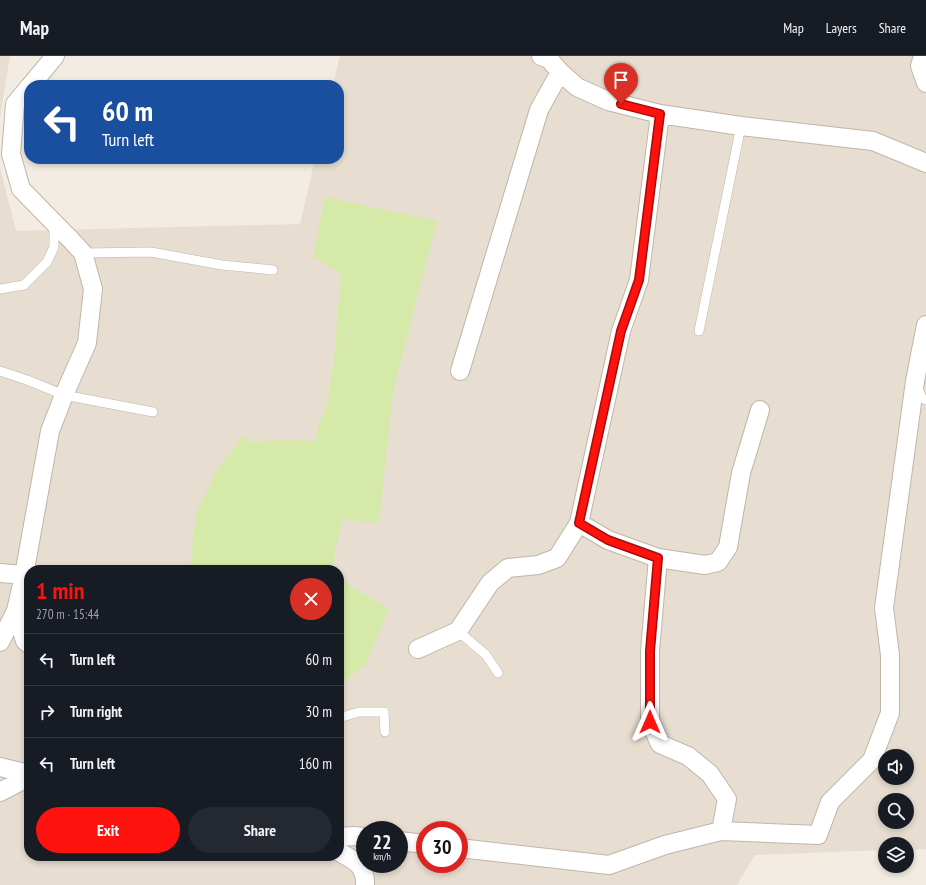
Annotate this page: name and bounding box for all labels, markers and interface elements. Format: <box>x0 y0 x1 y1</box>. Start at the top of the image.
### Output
text: Map <box>20 16 49 40</box>
text: Map <box>783 19 804 37</box>
text: Layers <box>826 19 857 37</box>
text: Share <box>879 19 906 37</box>
pin <box>604 63 638 104</box>
icon: arrive <box>610 69 632 91</box>
text: 60 m <box>102 92 153 129</box>
icon: left <box>36 96 88 148</box>
text: Turn left <box>102 128 154 151</box>
text: 1 min <box>36 575 84 606</box>
button: close <box>290 578 332 620</box>
text: 270 m · 15:44 <box>36 606 99 623</box>
icon: left <box>36 649 58 671</box>
text: Turn left <box>70 650 115 669</box>
text: 60 m <box>306 650 332 669</box>
icon: right <box>36 701 58 723</box>
position arrow <box>629 701 671 743</box>
text: Turn right <box>70 702 122 721</box>
text: 30 m <box>306 702 332 721</box>
map controls <box>878 749 914 873</box>
button: sound <box>878 749 914 785</box>
icon: left <box>36 753 58 775</box>
text: Turn left <box>70 754 115 773</box>
text: 160 m <box>299 754 332 773</box>
button: search <box>878 793 914 829</box>
button: Exit <box>36 807 180 853</box>
button: Share <box>188 807 332 853</box>
speed limit sign: 30 <box>416 821 468 873</box>
text: 22 <box>372 829 392 855</box>
button: layers <box>878 837 914 873</box>
text: km/h <box>373 850 391 863</box>

